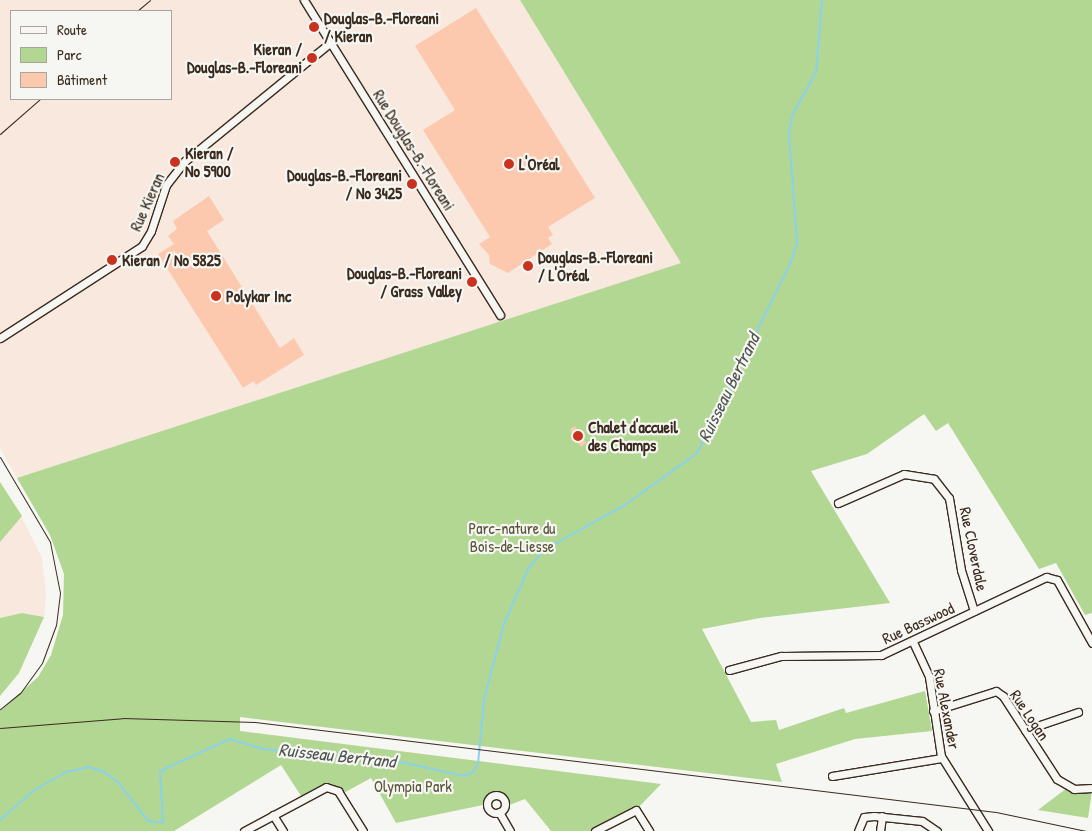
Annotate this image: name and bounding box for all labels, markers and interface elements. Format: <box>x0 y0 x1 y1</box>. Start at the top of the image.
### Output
place label: Douglas-B.-Floreani / Kieran <box>324 8 439 46</box>
legend <box>10 10 172 100</box>
text: Route <box>57 19 87 40</box>
marker: Douglas-B.-Floreani / Kieran <box>308 21 320 33</box>
place label: Kieran / Douglas-B.-Floreani <box>187 39 302 77</box>
text: Parc <box>57 44 82 65</box>
marker: Kieran / Douglas-B.-Floreani <box>306 52 318 64</box>
text: Bâtiment <box>57 69 107 90</box>
street label: Rue Douglas-B.-Floreani <box>369 86 459 214</box>
place label: Kieran / No 5900 <box>185 143 233 181</box>
place label: L'Oréal <box>519 154 560 174</box>
marker: Kieran / No 5900 <box>169 156 181 168</box>
marker: L'Oréal <box>503 158 515 170</box>
place label: Douglas-B.-Floreani / No 3425 <box>287 165 402 203</box>
street label: Rue Kieran <box>126 170 168 234</box>
marker: Douglas-B.-Floreani / No 3425 <box>406 178 418 190</box>
place label: Douglas-B.-Floreani / L'Oréal <box>538 247 653 285</box>
place label: Kieran / No 5825 <box>122 250 221 270</box>
marker: Kieran / No 5825 <box>106 254 118 266</box>
marker: Douglas-B.-Floreani / L'Oréal <box>522 260 534 272</box>
place label: Douglas-B.-Floreani / Grass Valley <box>347 263 462 301</box>
marker: Douglas-B.-Floreani / Grass Valley <box>466 276 478 288</box>
place label: Polykar Inc <box>226 286 291 306</box>
marker: Polykar Inc <box>210 290 222 302</box>
water label: Ruisseau Bertrand <box>694 331 764 445</box>
place label: Chalet d'accueil des Champs <box>588 417 678 455</box>
marker: Chalet d'accueil des Champs <box>572 430 584 442</box>
street label: Rue Cloverdale <box>956 505 992 593</box>
park label: Parc-nature du Bois-de-Liesse <box>468 518 556 556</box>
street label: Rue Basswood <box>879 598 957 648</box>
street label: Rue Alexander <box>930 667 964 751</box>
street label: Rue Logan <box>1006 686 1054 744</box>
water label: Ruisseau Bertrand <box>278 739 396 773</box>
park label: Olympia Park <box>374 776 452 796</box>

